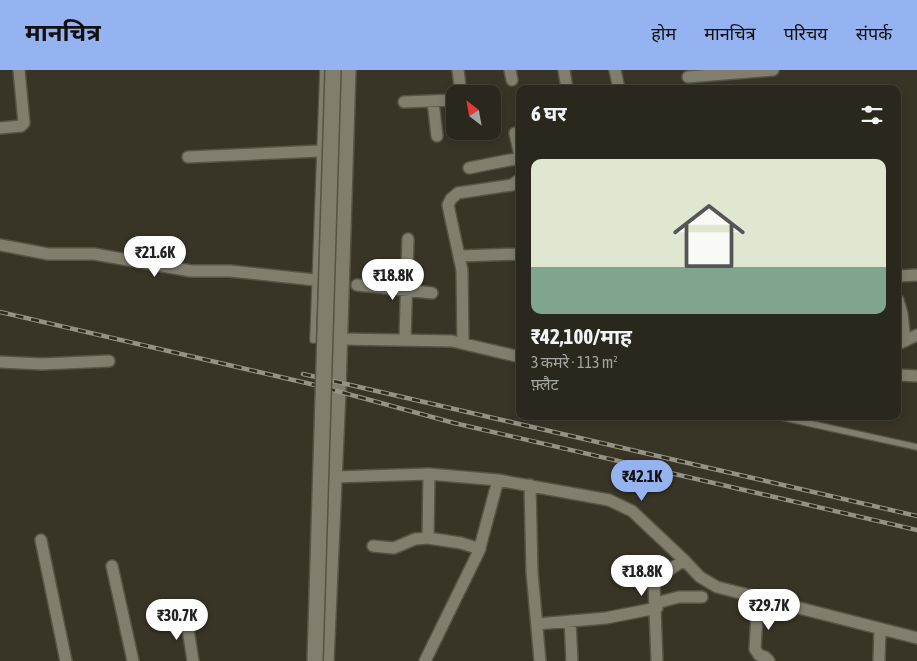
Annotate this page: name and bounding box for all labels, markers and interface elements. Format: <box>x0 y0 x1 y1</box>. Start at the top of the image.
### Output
text: मानचित्र <box>25 19 101 46</box>
text: होम <box>651 23 676 44</box>
text: मानचित्र <box>704 23 756 44</box>
text: परिचय <box>784 23 828 44</box>
text: संपर्क <box>856 23 892 44</box>
north arrow <box>446 85 501 140</box>
map controls <box>446 85 501 140</box>
text: 6 घर <box>531 101 567 125</box>
icon: filters <box>858 101 886 129</box>
icon: home <box>664 191 754 281</box>
pin: ₹21.6K <box>114 236 196 278</box>
text: ₹21.6K <box>135 243 175 261</box>
pin: ₹18.8K <box>352 258 434 301</box>
text: ₹18.8K <box>373 266 413 284</box>
text: ₹42,100/माह <box>531 324 632 348</box>
text: 3 कमरे · 113 m² <box>531 353 618 371</box>
text: फ़्लैट <box>531 375 559 393</box>
pin: ₹42.1K <box>601 460 683 502</box>
text: ₹42.1K <box>622 467 662 485</box>
pin: ₹18.8K <box>601 554 683 597</box>
text: ₹18.8K <box>622 562 662 580</box>
pin: ₹29.7K <box>728 588 810 631</box>
text: ₹29.7K <box>749 596 789 614</box>
pin: ₹30.7K <box>136 598 218 641</box>
text: ₹30.7K <box>157 606 197 624</box>

